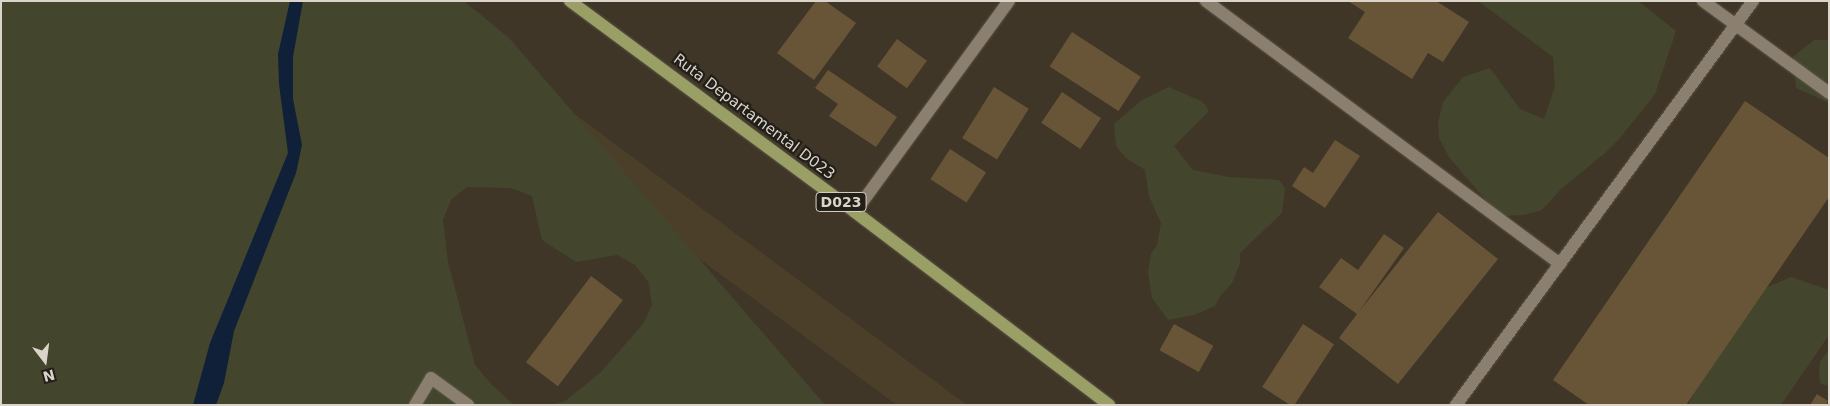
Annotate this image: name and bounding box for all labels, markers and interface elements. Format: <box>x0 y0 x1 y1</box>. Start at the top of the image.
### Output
street label: Ruta Departamental D023 <box>670 50 838 184</box>
road number: D023 <box>815 190 867 213</box>
north arrow <box>20 336 70 386</box>
text: N <box>41 366 57 385</box>

